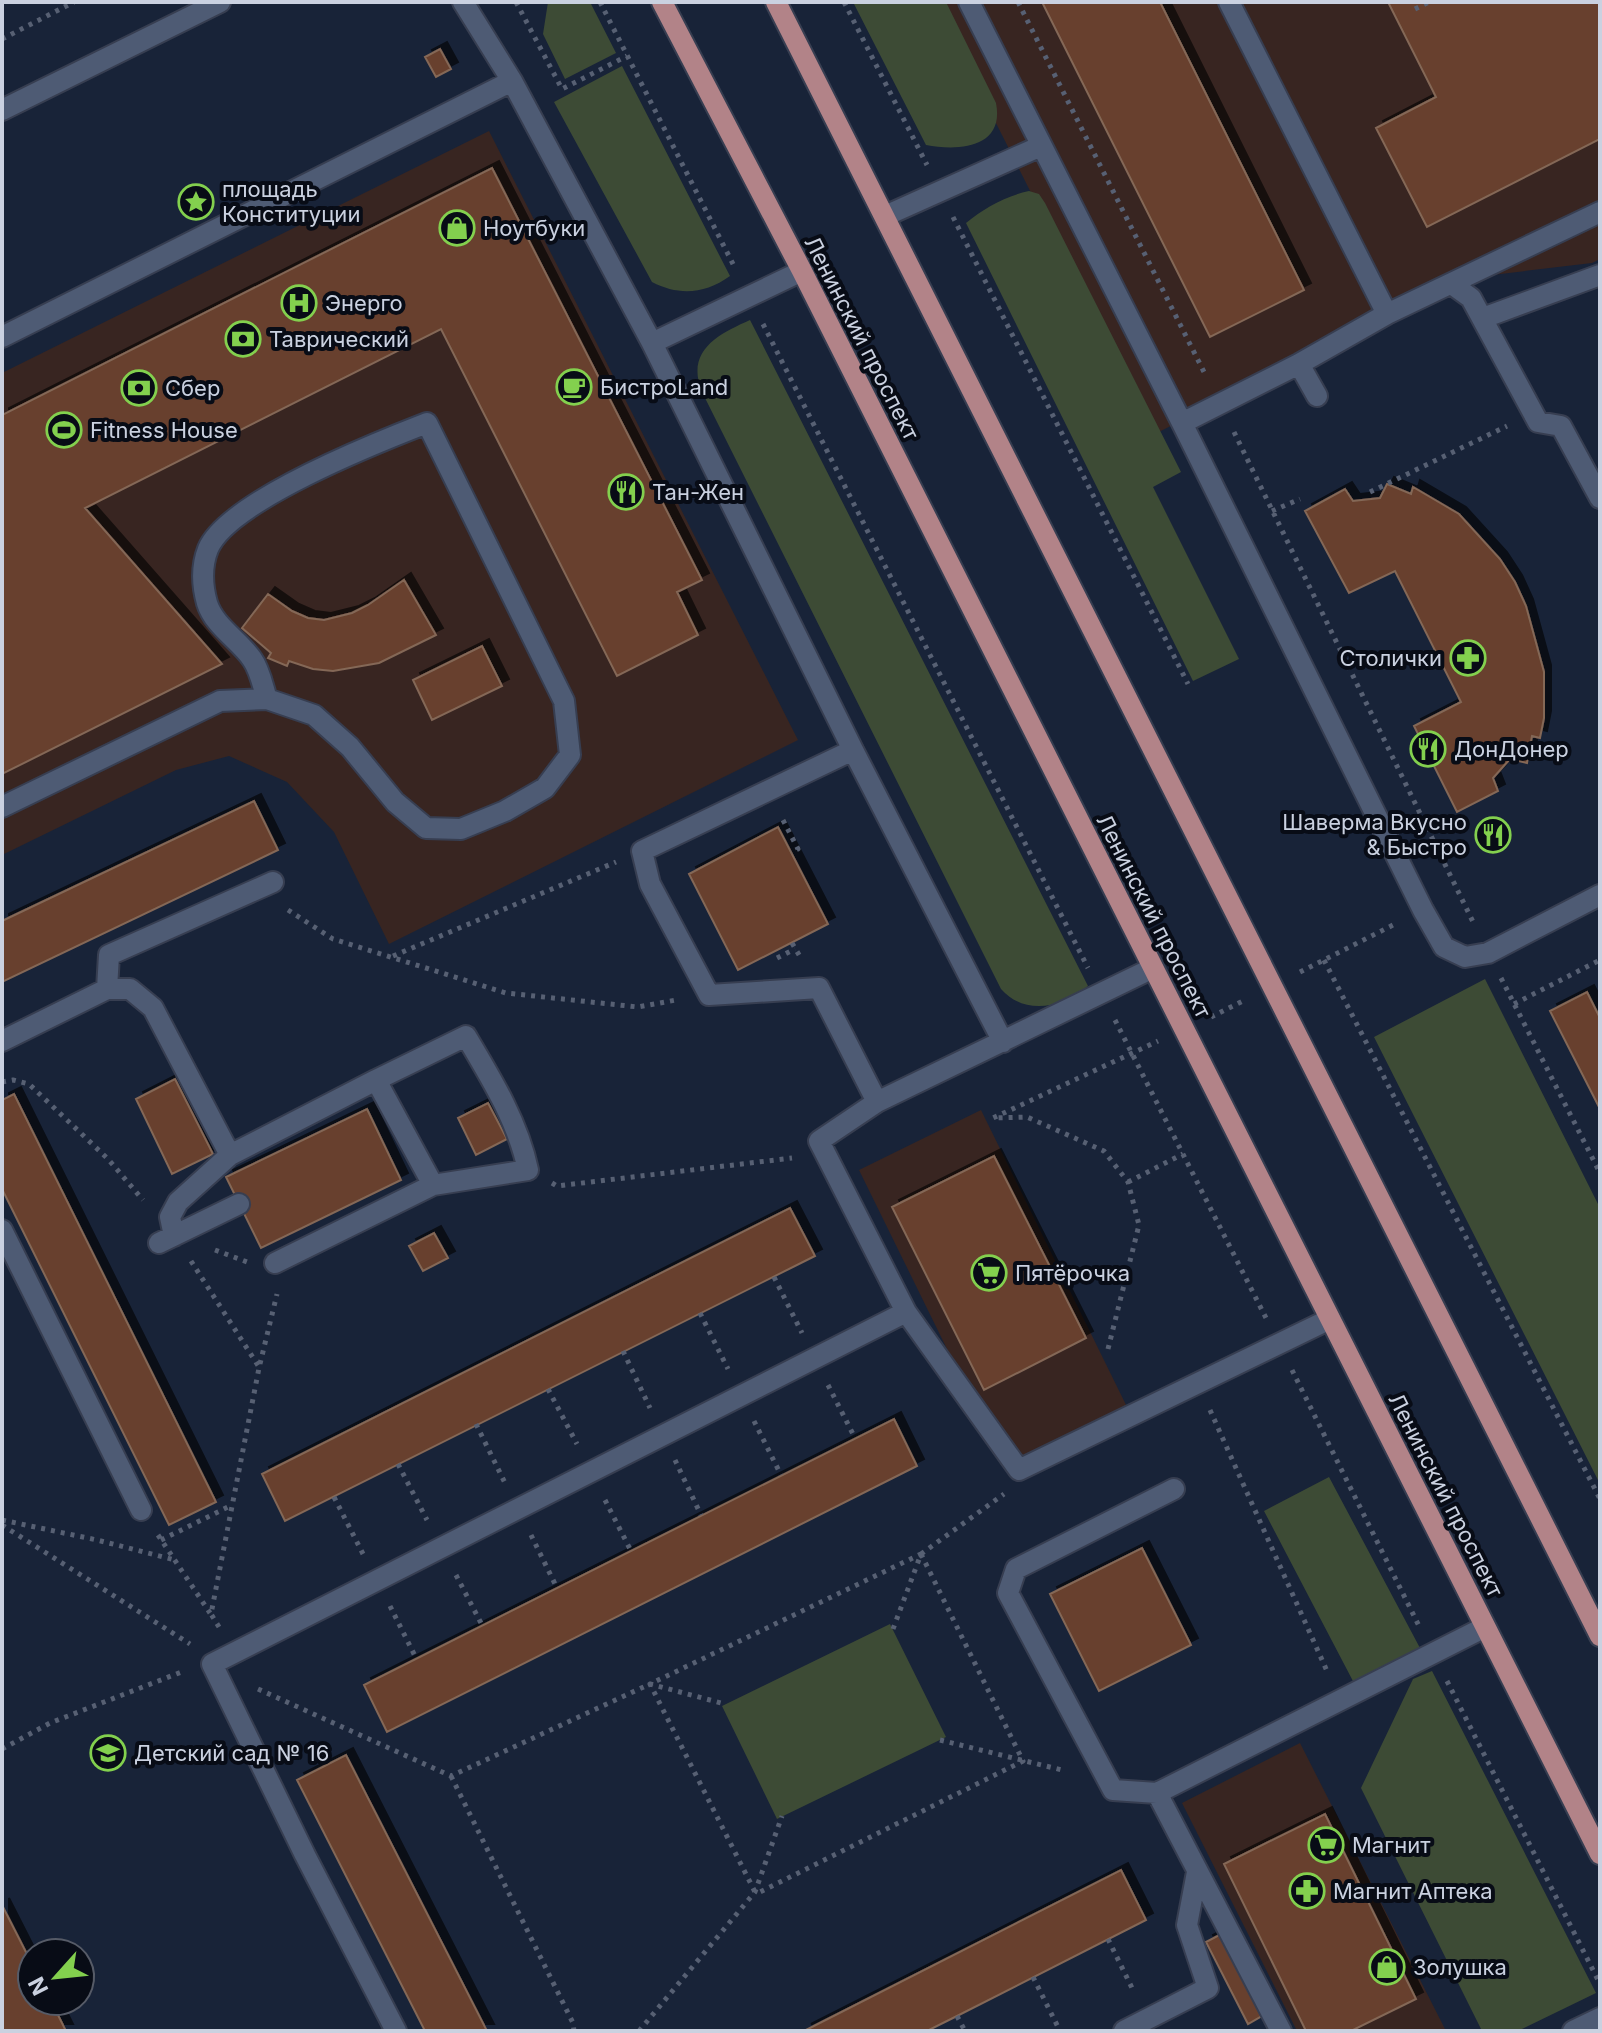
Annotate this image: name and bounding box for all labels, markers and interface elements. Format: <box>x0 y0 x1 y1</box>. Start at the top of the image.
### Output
place label: площадь Конституции <box>222 176 360 227</box>
place icon: площадь Конституции <box>177 183 215 221</box>
shop icon: Ноутбуки <box>438 209 476 247</box>
place label: Ноутбуки <box>483 215 585 241</box>
street label: Ленинский проспект <box>799 232 925 445</box>
hospital icon: Энерго <box>280 284 318 322</box>
place label: Энерго <box>325 290 403 316</box>
bank icon: Таврический <box>224 320 262 358</box>
place label: Таврический <box>269 326 409 352</box>
cafe icon: БистроLand <box>555 368 593 406</box>
bank icon: Сбер <box>120 369 158 407</box>
place label: БистроLand <box>600 374 728 400</box>
place label: Сбер <box>165 375 220 401</box>
sports icon: Fitness House <box>45 411 83 449</box>
place label: Fitness House <box>90 417 238 443</box>
restaurant icon: Тан-Жен <box>607 473 645 511</box>
place label: Тан-Жен <box>652 479 744 505</box>
pharmacy icon: Столички <box>1449 639 1487 677</box>
place label: Столички <box>1340 645 1442 671</box>
restaurant icon: ДонДонер <box>1409 730 1447 768</box>
place label: ДонДонер <box>1454 736 1569 762</box>
place label: Шаверма Вкусно & Быстро <box>1282 809 1467 860</box>
street label: Ленинский проспект <box>1091 810 1217 1023</box>
restaurant icon: Шаверма Вкусно & Быстро <box>1474 816 1512 854</box>
supermarket icon: Пятёрочка <box>970 1254 1008 1292</box>
place label: Пятёрочка <box>1015 1260 1130 1286</box>
street label: Ленинский проспект <box>1383 1389 1509 1602</box>
school or university icon: Детский сад № 16 <box>89 1734 127 1772</box>
place label: Детский сад № 16 <box>134 1740 329 1766</box>
supermarket icon: Магнит <box>1307 1826 1345 1864</box>
place label: Магнит <box>1352 1832 1431 1858</box>
pharmacy icon: Магнит Аптека <box>1288 1872 1326 1910</box>
place label: Магнит Аптека <box>1333 1878 1493 1904</box>
north arrow <box>16 1937 96 2017</box>
shop icon: Золушка <box>1368 1948 1406 1986</box>
place label: Золушка <box>1413 1954 1507 1980</box>
text: N <box>23 1973 54 1999</box>

